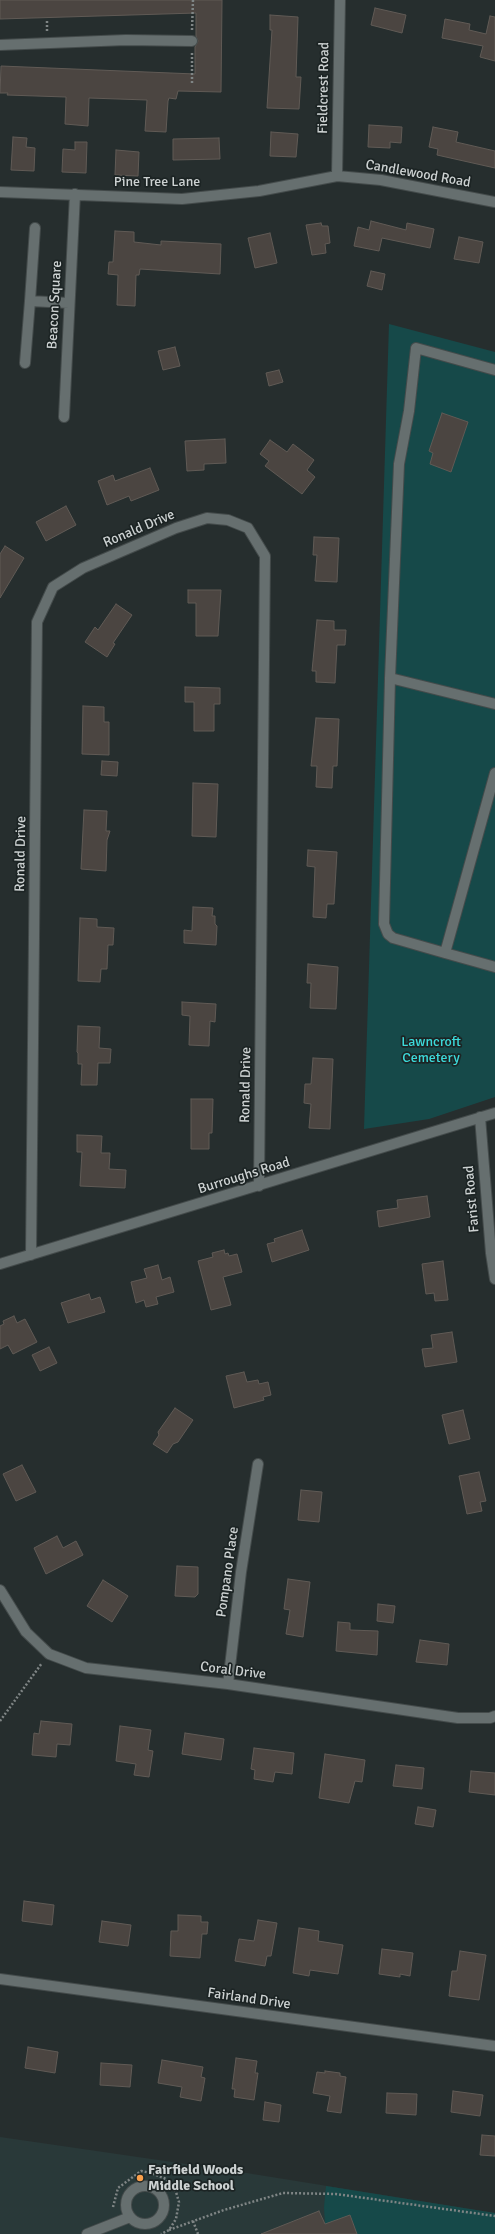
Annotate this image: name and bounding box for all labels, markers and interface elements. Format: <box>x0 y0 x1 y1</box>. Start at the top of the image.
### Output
street label: Fieldcrest Road <box>315 42 333 134</box>
street label: Candlewood Road <box>364 157 472 191</box>
street label: Pine Tree Lane <box>114 174 200 190</box>
street label: Beacon Square <box>44 260 66 350</box>
street label: Ronald Drive <box>101 506 177 552</box>
street label: Ronald Drive <box>12 816 30 892</box>
park label: Lawncroft Cemetery <box>401 1034 461 1066</box>
street label: Ronald Drive <box>237 1047 255 1123</box>
street label: Burroughs Road <box>196 1154 292 1198</box>
street label: Farist Road <box>461 1165 483 1233</box>
street label: Pompano Place <box>213 1526 243 1618</box>
street label: Coral Drive <box>199 1659 267 1683</box>
street label: Fairland Drive <box>206 1985 292 2013</box>
place label: Fairfield Woods Middle School <box>148 2162 243 2194</box>
marker: Fairfield Woods Middle School <box>135 2173 145 2183</box>

